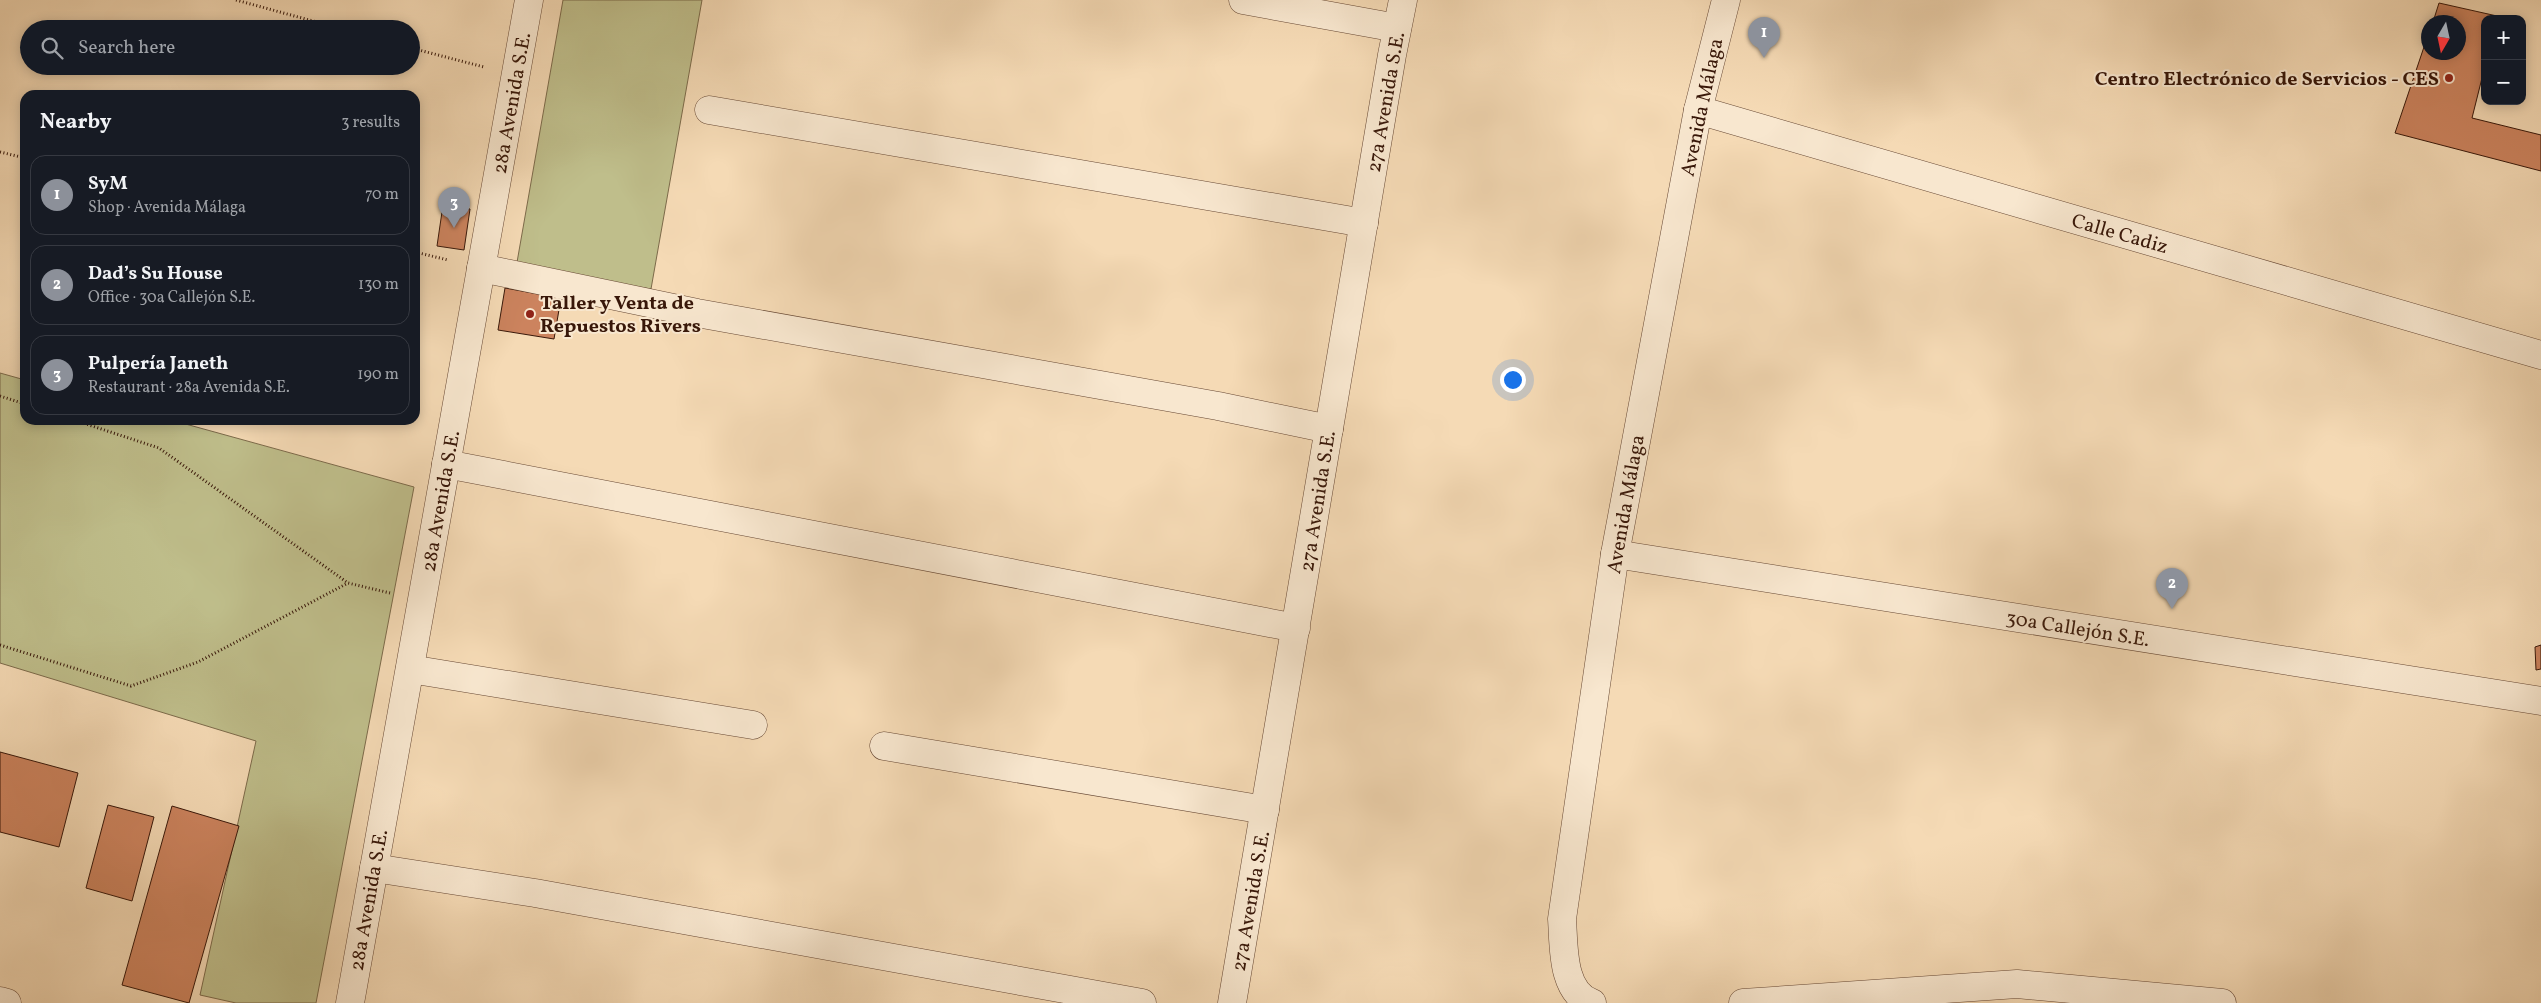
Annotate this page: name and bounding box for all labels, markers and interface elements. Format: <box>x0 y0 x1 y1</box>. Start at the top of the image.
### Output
north arrow <box>2421 15 2466 60</box>
map controls <box>2481 15 2526 105</box>
button: + <box>2481 15 2526 60</box>
pin: 1 <box>1748 17 1780 58</box>
search box <box>20 20 420 75</box>
street label: 28a Avenida S.E. <box>487 30 539 176</box>
street label: 27a Avenida S.E. <box>1361 30 1413 175</box>
icon: search <box>38 34 66 62</box>
text: Search here <box>78 35 175 61</box>
street label: Avenida Málaga <box>1675 36 1731 179</box>
button: − <box>2481 60 2526 105</box>
place label: Centro Electrónico de Servicios - CES <box>2095 66 2439 94</box>
marker: Centro Electrónico de Servicios - CES <box>2443 72 2455 84</box>
text: Nearby <box>40 108 111 137</box>
text: 3 results <box>341 112 400 134</box>
text: SyM <box>88 171 128 197</box>
text: 1 <box>54 184 60 206</box>
text: 70 m <box>365 184 399 206</box>
pin: 3 <box>438 187 470 228</box>
text: Shop · Avenida Málaga <box>88 197 246 219</box>
street label: Calle Cadiz <box>2068 208 2171 262</box>
text: Dad’s Su House <box>88 261 223 287</box>
text: 2 <box>53 274 61 296</box>
text: 130 m <box>358 274 399 296</box>
text: Office · 30a Callejón S.E. <box>88 287 255 309</box>
place label: Taller y Venta de Repuestos Rivers <box>540 290 701 341</box>
marker: Taller y Venta de Repuestos Rivers <box>524 308 536 320</box>
text: Pulpería Janeth <box>88 351 229 377</box>
text: 3 <box>53 364 61 386</box>
text: 190 m <box>357 364 399 386</box>
your location <box>1500 367 1526 393</box>
text: Restaurant · 28a Avenida S.E. <box>88 377 290 399</box>
street label: 28a Avenida S.E. <box>416 428 468 574</box>
street label: 27a Avenida S.E. <box>1294 429 1344 574</box>
street label: Avenida Málaga <box>1601 433 1653 576</box>
pin: 2 <box>2156 568 2188 609</box>
street label: 30a Callejón S.E. <box>2004 605 2152 655</box>
street label: 28a Avenida S.E. <box>344 827 396 973</box>
street label: 27a Avenida S.E. <box>1226 829 1278 974</box>

